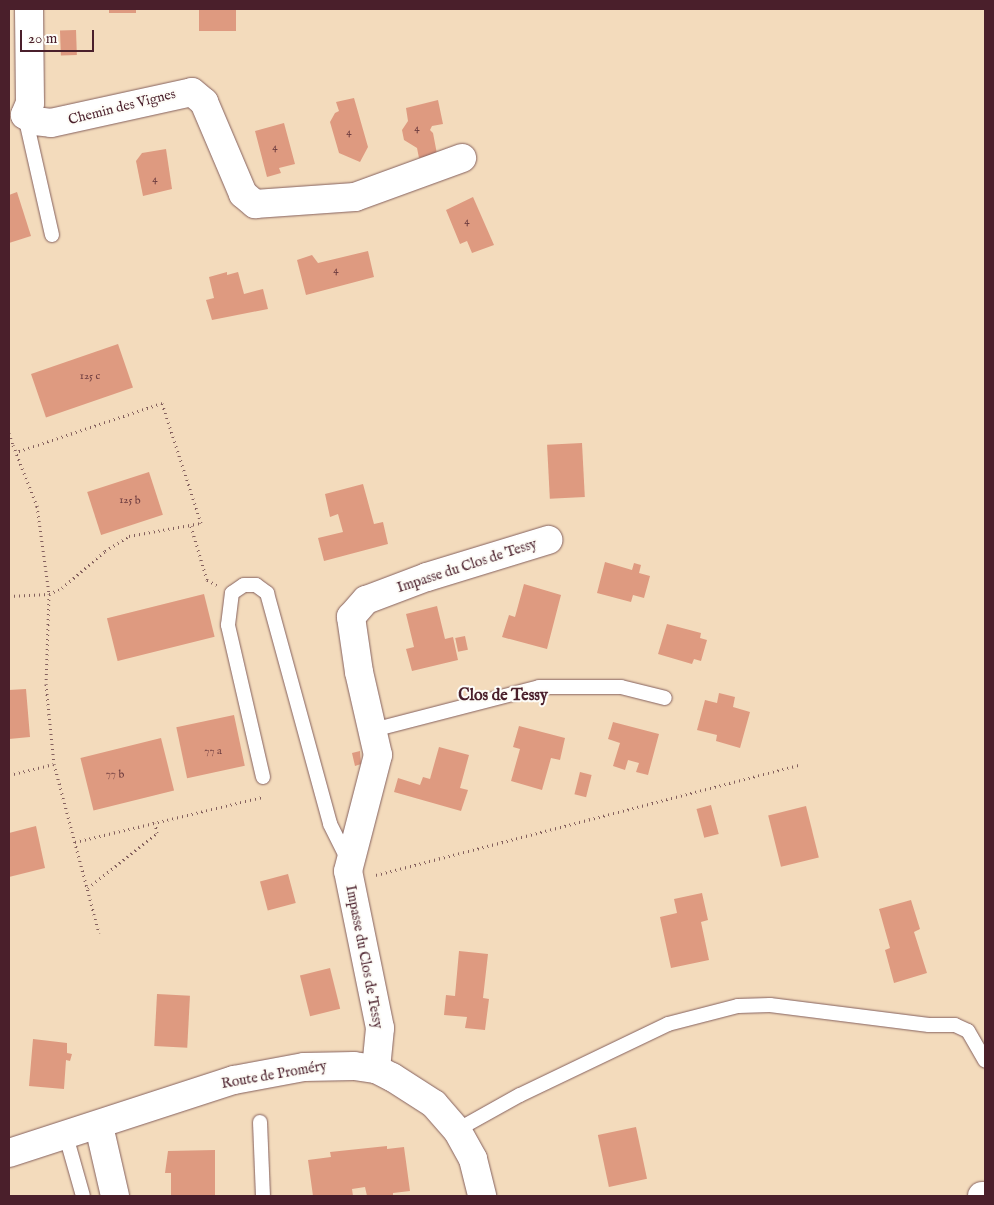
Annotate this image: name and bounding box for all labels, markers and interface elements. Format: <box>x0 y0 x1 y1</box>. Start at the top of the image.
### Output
scale bar <box>22 20 96 52</box>
text: 20 m <box>28 29 57 48</box>
street label: Chemin des Vignes <box>67 86 177 128</box>
house number: 4 <box>414 121 420 135</box>
house number: 4 <box>346 125 352 139</box>
house number: 4 <box>272 140 278 154</box>
house number: 4 <box>152 172 158 186</box>
house number: 4 <box>464 214 470 228</box>
house number: 4 <box>333 263 339 277</box>
house number: 125 c <box>80 369 100 383</box>
house number: 125 b <box>119 493 141 507</box>
street label: Impasse du Clos de Tessy <box>395 535 539 597</box>
district label: Clos de Tessy <box>458 686 548 706</box>
house number: 77 a <box>204 744 222 758</box>
house number: 77 b <box>106 767 124 781</box>
street label: Impasse du Clos de Tessy <box>342 884 386 1030</box>
street label: Route de Proméry <box>220 1057 328 1093</box>

